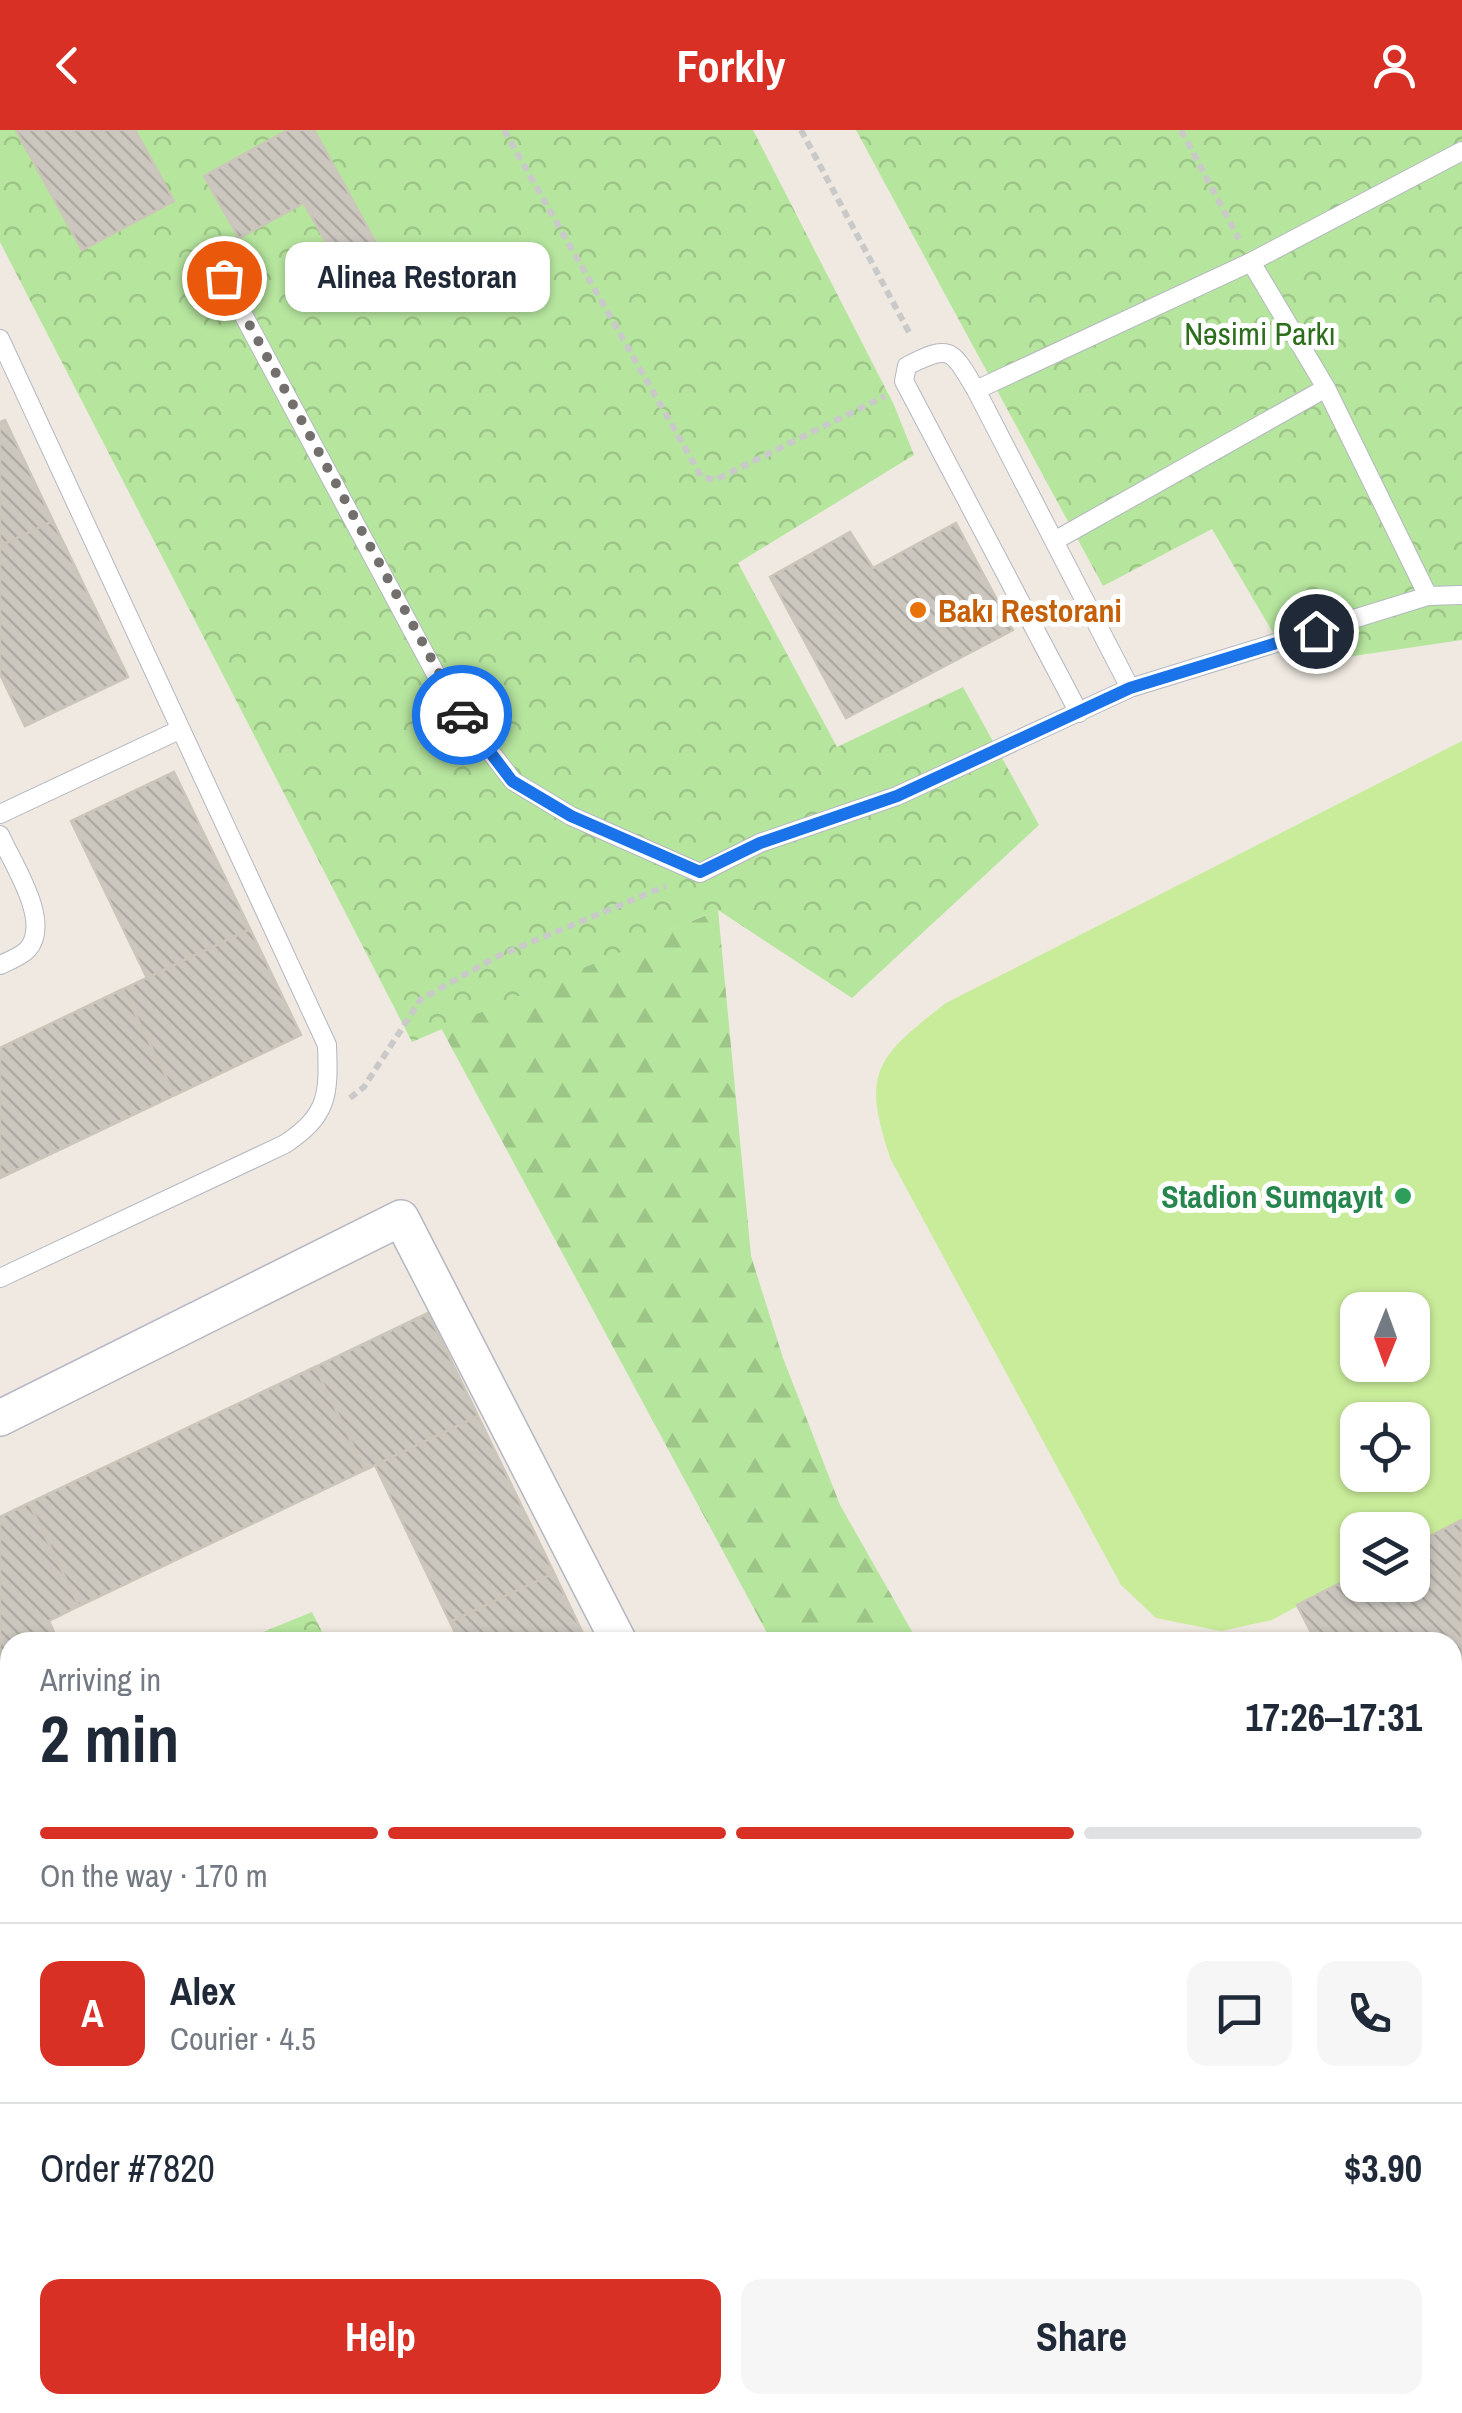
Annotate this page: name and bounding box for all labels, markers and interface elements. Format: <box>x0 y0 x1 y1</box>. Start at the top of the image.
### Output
text: Forkly <box>677 35 785 96</box>
icon: back <box>40 38 95 93</box>
icon: person <box>1367 38 1422 93</box>
pin <box>182 236 267 321</box>
callout: Alinea Restoran <box>284 243 549 313</box>
icon: bag <box>197 251 252 306</box>
text: Alinea Restoran <box>318 255 517 298</box>
park label: Nəsimi Parkı <box>1184 312 1336 355</box>
place label: Bakı Restorani <box>938 589 1122 632</box>
pin <box>1274 589 1359 674</box>
marker: Bakı Restorani <box>907 599 929 621</box>
icon: home <box>1289 604 1344 659</box>
courier <box>412 665 512 765</box>
icon: car <box>435 688 490 743</box>
place label: Stadion Sumqayıt <box>1161 1175 1383 1218</box>
marker: Stadion Sumqayıt <box>1392 1185 1414 1207</box>
north arrow <box>1340 1292 1430 1382</box>
map controls <box>1340 1292 1430 1602</box>
button: locate <box>1340 1402 1430 1492</box>
button: layers <box>1340 1512 1430 1602</box>
text: Arriving in <box>40 1658 161 1701</box>
text: 17:26–17:31 <box>1245 1692 1422 1743</box>
text: 2 min <box>40 1695 179 1782</box>
text: On the way · 170 m <box>40 1854 268 1897</box>
button: chat <box>1187 1961 1292 2066</box>
button: phone <box>1317 1961 1422 2066</box>
text: Alex <box>170 1966 236 2017</box>
text: A <box>81 1988 104 2039</box>
text: Courier · 4.5 <box>170 2017 316 2060</box>
text: Order #7820 <box>40 2143 215 2194</box>
text: $3.90 <box>1344 2143 1422 2194</box>
button: Help <box>40 2279 721 2394</box>
button: Share <box>741 2279 1422 2394</box>

